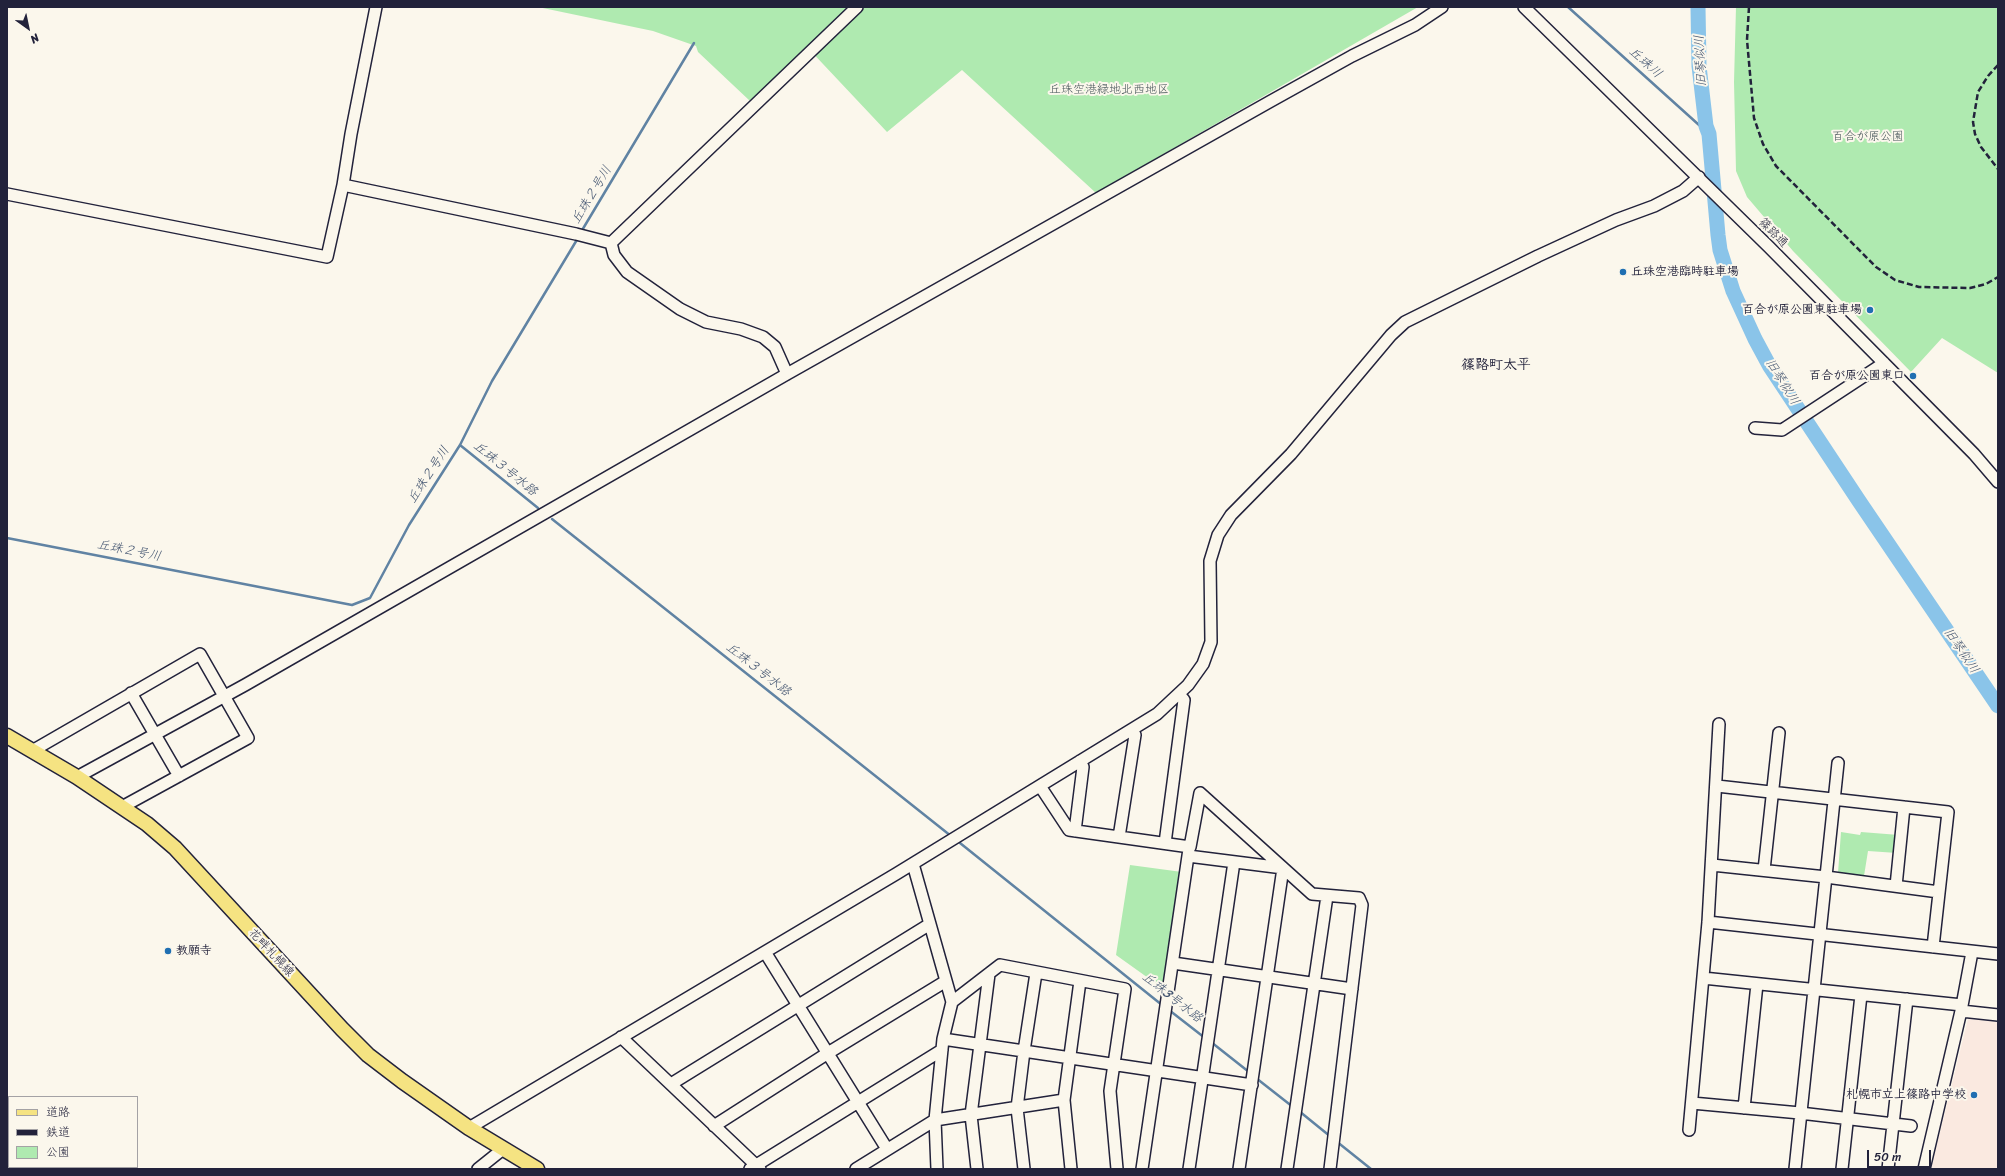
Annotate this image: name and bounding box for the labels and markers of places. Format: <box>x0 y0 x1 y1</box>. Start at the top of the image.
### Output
place label: 丘珠空港臨時駐車場 <box>1631 265 1739 279</box>
marker: 丘珠空港臨時駐車場 <box>1618 267 1628 277</box>
place label: 百合が原公園東駐車場 <box>1742 303 1862 317</box>
marker: 百合が原公園東駐車場 <box>1865 305 1875 315</box>
place label: 百合が原公園東口 <box>1809 369 1905 383</box>
marker: 百合が原公園東口 <box>1908 371 1918 381</box>
place label: 教願寺 <box>176 944 212 958</box>
marker: 教願寺 <box>163 946 173 956</box>
place label: 札幌市立上篠路中学校 <box>1846 1088 1966 1102</box>
marker: 札幌市立上篠路中学校 <box>1969 1090 1979 1100</box>

